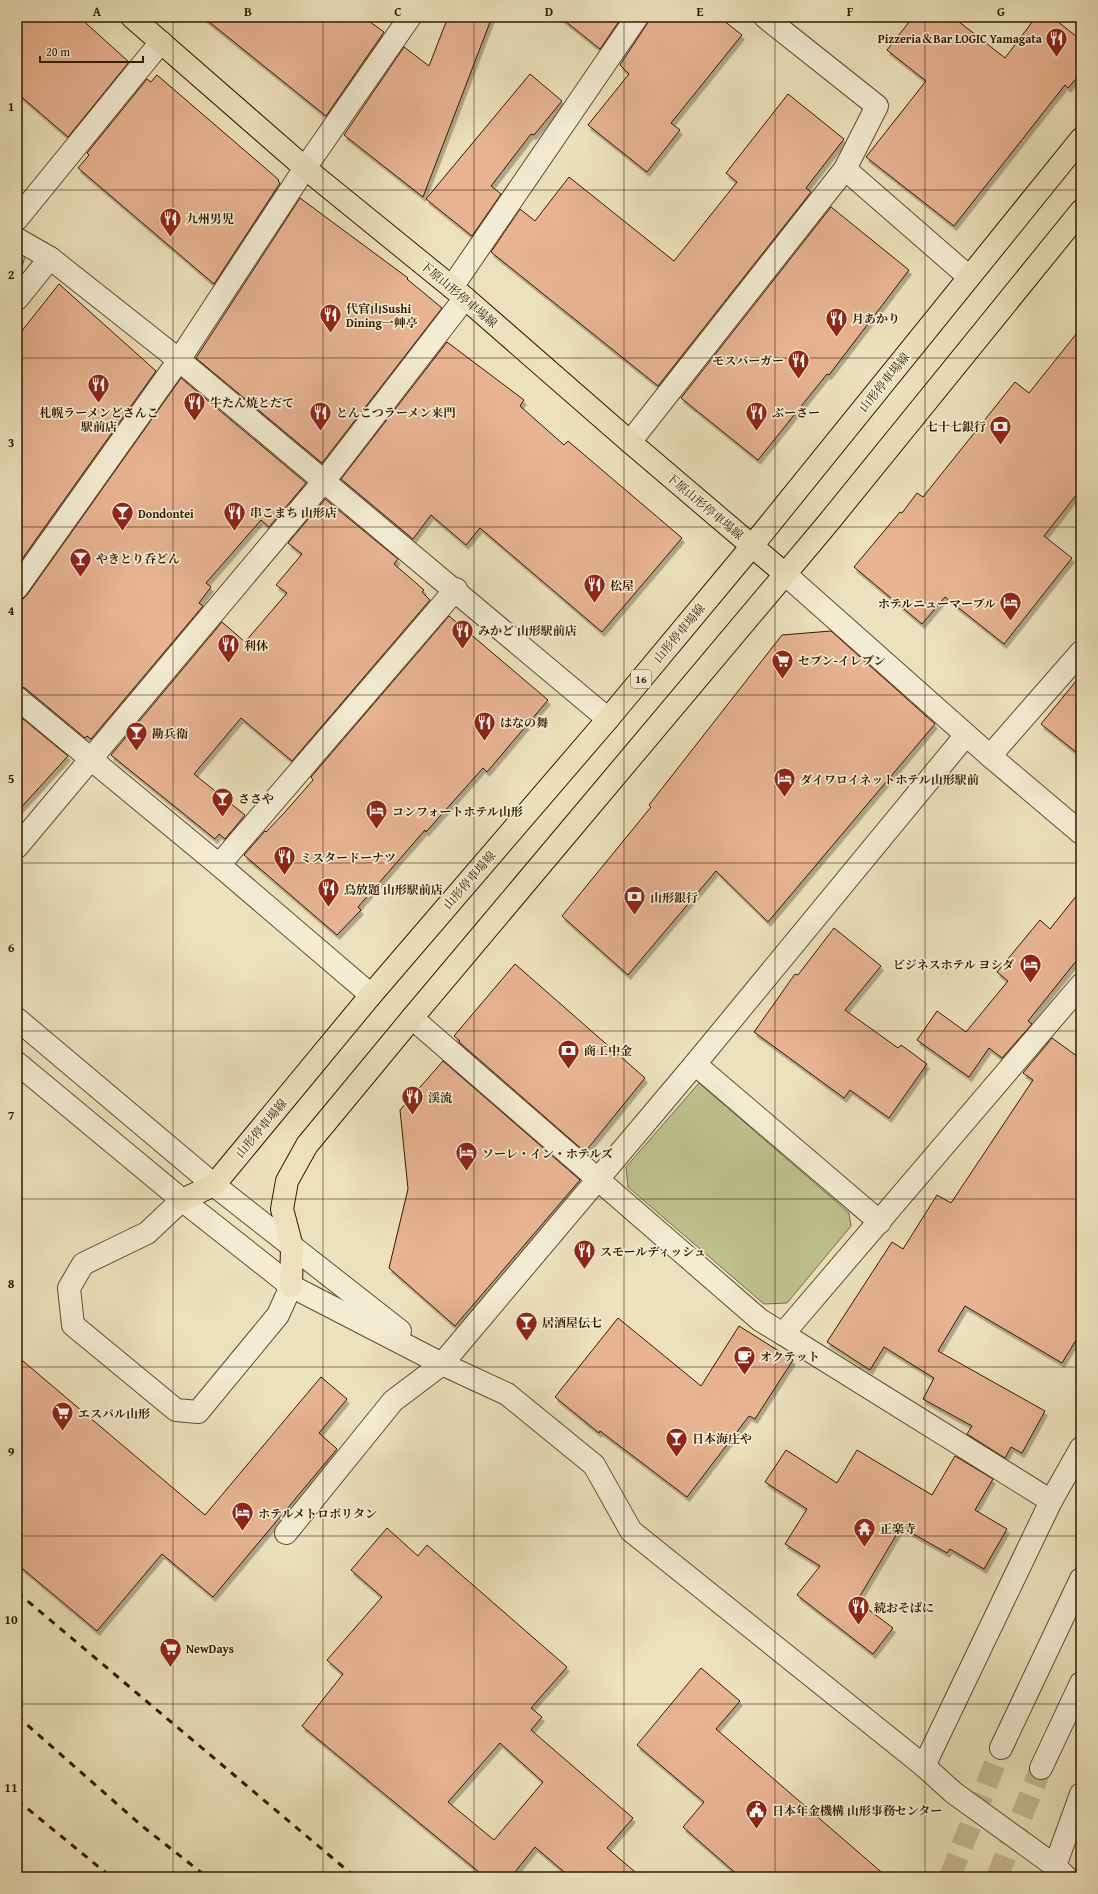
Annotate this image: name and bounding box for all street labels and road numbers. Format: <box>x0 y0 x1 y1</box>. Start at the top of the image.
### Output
street label: 下原山形停車場線 <box>417 257 501 331</box>
street label: 山形停車場線 <box>855 349 913 415</box>
street label: 下原山形停車場線 <box>663 469 747 543</box>
street label: 山形停車場線 <box>649 600 709 666</box>
road number: 16 <box>631 670 651 688</box>
street label: 山形停車場線 <box>439 847 499 913</box>
street label: 山形停車場線 <box>231 1095 291 1161</box>

